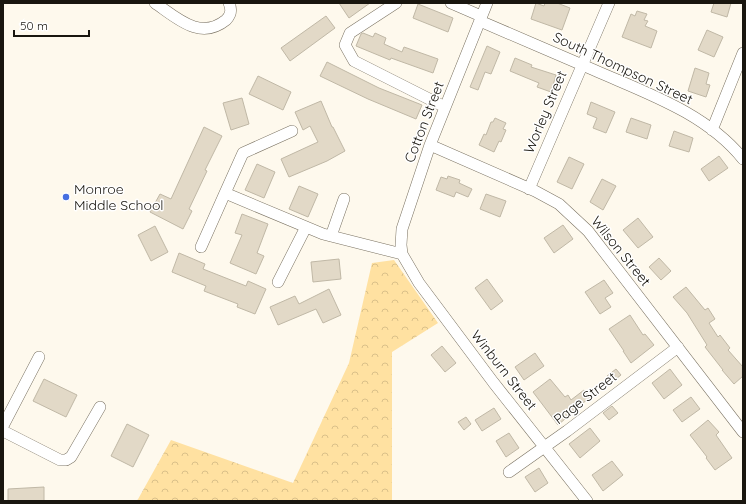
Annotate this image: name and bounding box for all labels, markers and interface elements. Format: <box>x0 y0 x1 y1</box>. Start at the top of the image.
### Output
scale bar <box>14 12 89 38</box>
text: 50 m <box>20 18 48 33</box>
street label: South Thompson Street <box>550 28 696 108</box>
street label: Worley Street <box>519 68 571 156</box>
street label: Cotton Street <box>400 79 448 165</box>
place label: Monroe Middle School <box>74 180 164 214</box>
marker: Monroe Middle School <box>61 192 71 202</box>
street label: Wilson Street <box>587 212 655 290</box>
street label: Winburn Street <box>467 326 541 414</box>
street label: Page Street <box>550 368 620 428</box>

